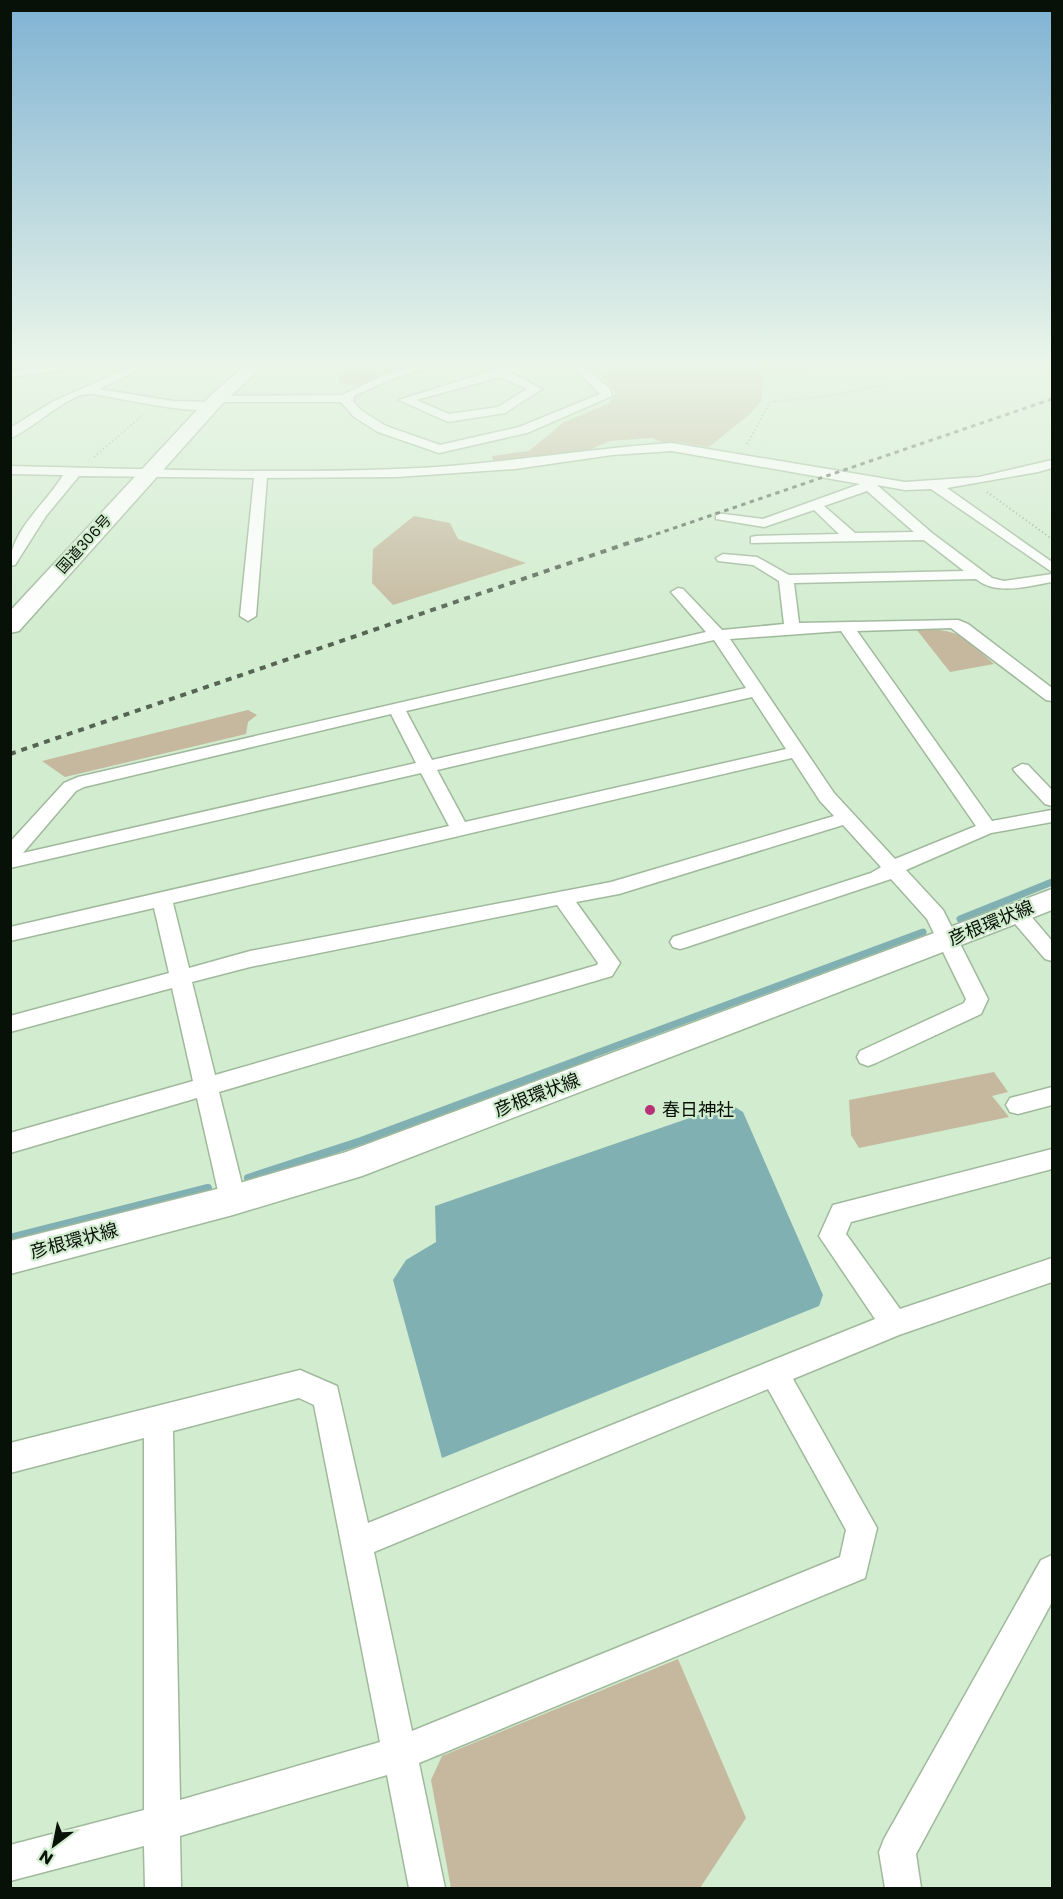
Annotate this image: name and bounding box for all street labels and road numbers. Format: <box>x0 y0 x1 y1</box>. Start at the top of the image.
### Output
street label: 国道306号 <box>51 510 116 578</box>
street label: 彦根環状線 <box>944 894 1037 951</box>
street label: 彦根環状線 <box>490 1067 583 1122</box>
street label: 彦根環状線 <box>27 1217 121 1264</box>

